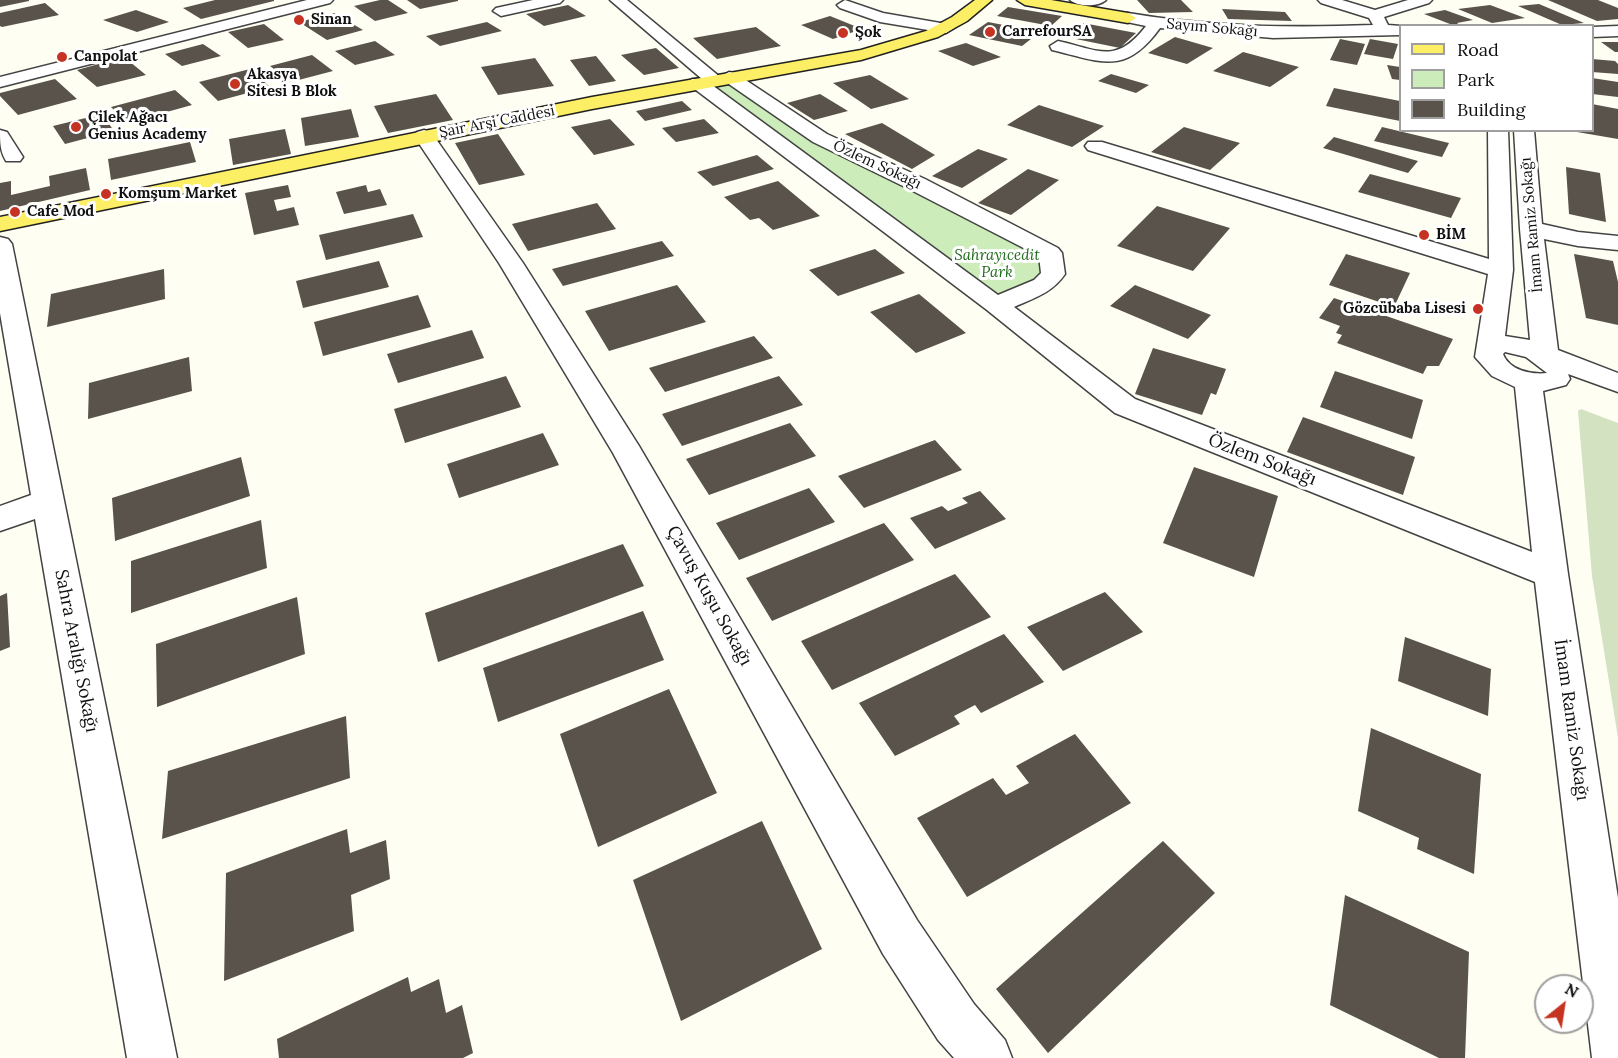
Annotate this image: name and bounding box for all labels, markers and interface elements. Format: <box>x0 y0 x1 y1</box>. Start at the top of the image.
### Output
place label: Sinan <box>311 11 352 29</box>
marker: Sinan <box>292 13 306 27</box>
street label: Sayım Sokağı <box>1166 15 1258 41</box>
place label: CarrefourSA <box>1002 23 1092 41</box>
place label: Şok <box>855 24 881 42</box>
legend <box>1399 24 1594 132</box>
marker: CarrefourSA <box>983 25 997 39</box>
marker: Şok <box>836 26 850 40</box>
text: Road <box>1457 38 1499 61</box>
place label: Canpolat <box>74 48 138 66</box>
marker: Canpolat <box>55 50 69 64</box>
place label: Akasya Sitesi B Blok <box>247 66 337 101</box>
text: Park <box>1457 68 1494 91</box>
marker: Akasya Sitesi B Blok <box>228 77 242 91</box>
text: Building <box>1457 98 1525 121</box>
street label: Şair Arşi Caddesi <box>438 102 556 142</box>
place label: Çilek Ağacı Genius Academy <box>88 109 207 144</box>
marker: Çilek Ağacı Genius Academy <box>69 120 83 134</box>
street label: Özlem Sokağı <box>830 137 924 193</box>
street label: İmam Ramiz Sokağı <box>1517 157 1547 293</box>
place label: Komşum Market <box>118 185 237 203</box>
marker: Komşum Market <box>99 187 113 201</box>
place label: Cafe Mod <box>27 203 94 221</box>
marker: Cafe Mod <box>8 205 22 219</box>
place label: BİM <box>1436 226 1466 244</box>
marker: BİM <box>1417 228 1431 242</box>
park label: Sahrayıcedit Park <box>954 247 1040 282</box>
place label: Gözcübaba Lisesi <box>1343 300 1466 318</box>
marker: Gözcübaba Lisesi <box>1471 302 1485 316</box>
street label: Özlem Sokağı <box>1205 429 1319 491</box>
street label: Çavuş Kuşu Sokağı <box>662 522 756 670</box>
street label: Sahra Aralığı Sokağı <box>50 568 102 734</box>
street label: İmam Ramiz Sokağı <box>1549 638 1593 802</box>
north arrow <box>1534 974 1594 1034</box>
text: N <box>1562 978 1582 1002</box>

